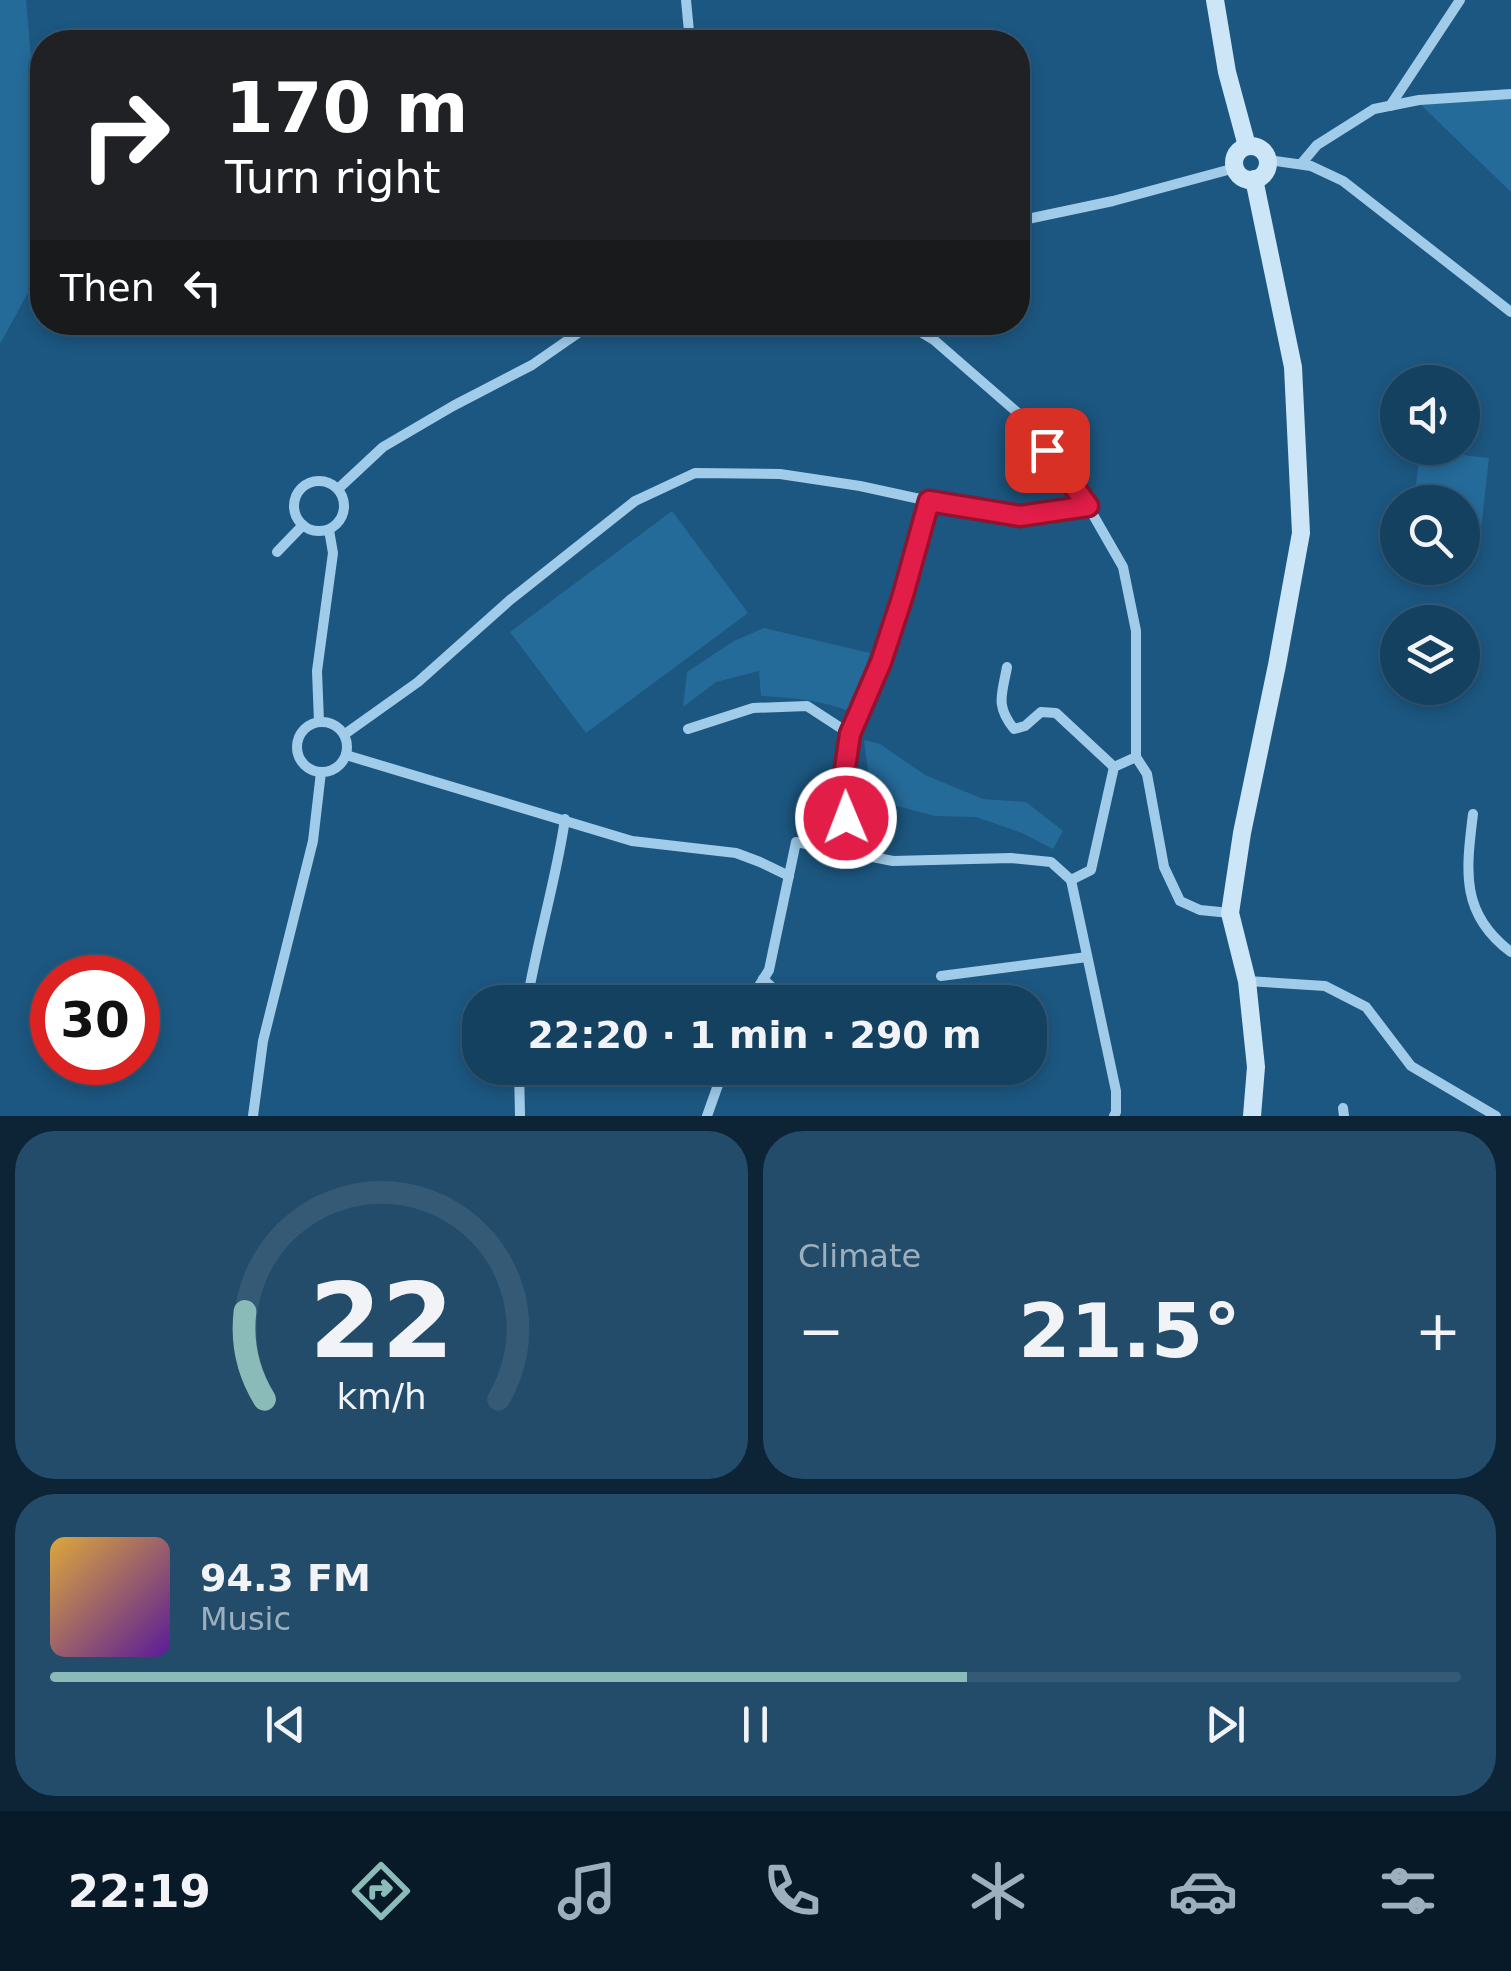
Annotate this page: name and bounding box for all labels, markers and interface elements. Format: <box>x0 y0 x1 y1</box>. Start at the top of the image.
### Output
text: 170 m <box>225 67 468 149</box>
icon: right <box>60 70 190 200</box>
text: Turn right <box>225 151 440 204</box>
icon: left <box>175 260 230 315</box>
text: Then <box>60 266 155 310</box>
map controls <box>1380 365 1480 705</box>
button: sound <box>1380 365 1480 465</box>
pin <box>1005 408 1090 493</box>
icon: arrive <box>1020 423 1075 478</box>
button: search <box>1380 485 1480 585</box>
button: layers <box>1380 605 1480 705</box>
position arrow <box>794 766 898 870</box>
speed limit sign: 30 <box>30 955 160 1085</box>
text: 22:20 · 1 min · 290 m <box>527 1013 982 1057</box>
text: Climate <box>798 1237 921 1275</box>
text: 22 <box>309 1260 454 1382</box>
text: 21.5° <box>1018 1287 1241 1375</box>
text: − <box>798 1299 844 1363</box>
text: + <box>1415 1299 1461 1363</box>
text: km/h <box>336 1376 427 1417</box>
text: 94.3 FM <box>200 1556 371 1600</box>
text: Music <box>200 1600 291 1638</box>
icon: previous <box>258 1697 313 1752</box>
icon: pause <box>728 1697 783 1752</box>
icon: next <box>1198 1697 1253 1752</box>
icon: directions <box>346 1856 416 1926</box>
icon: music <box>552 1856 622 1926</box>
icon: phone <box>757 1856 827 1926</box>
icon: climate <box>963 1856 1033 1926</box>
icon: car <box>1168 1856 1238 1926</box>
icon: filters <box>1373 1856 1443 1926</box>
text: 22:19 <box>68 1865 211 1918</box>

